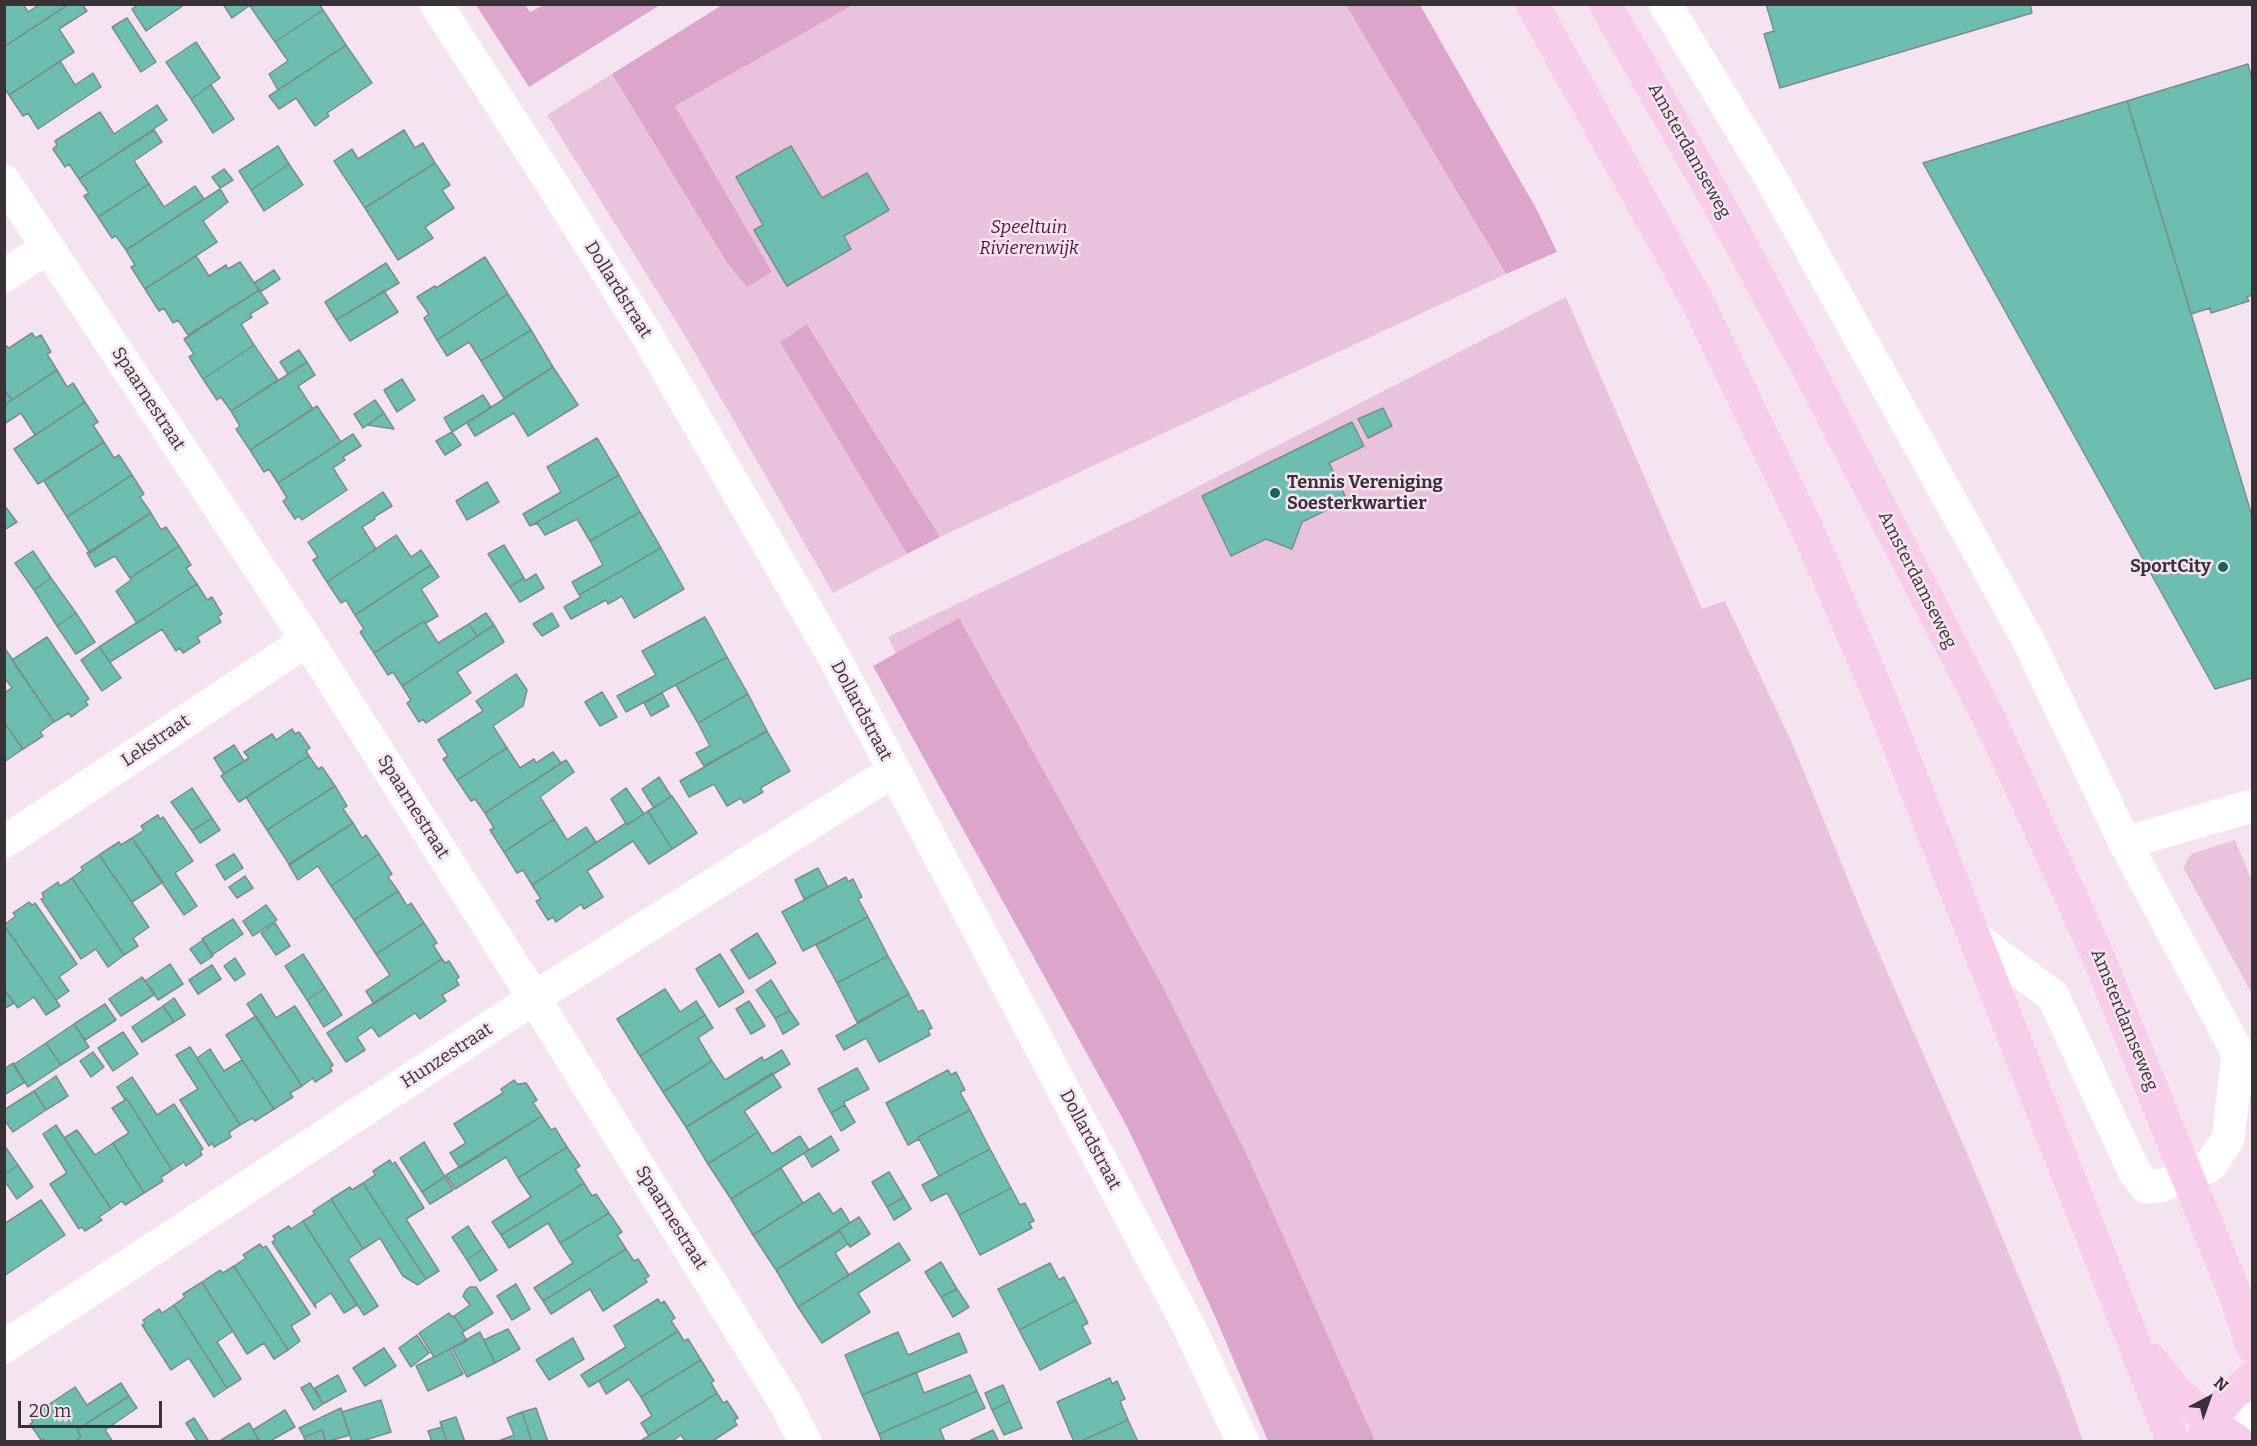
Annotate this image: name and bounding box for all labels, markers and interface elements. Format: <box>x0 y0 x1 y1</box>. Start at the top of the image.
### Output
street label: Amsterdamseweg <box>1643 80 1735 222</box>
park label: Speeltuin Rivierenwijk <box>979 217 1079 260</box>
street label: Dollardstraat <box>580 238 656 342</box>
street label: Spaarnestraat <box>107 344 189 454</box>
place label: Tennis Vereniging Soesterkwartier <box>1287 472 1443 514</box>
marker: Tennis Vereniging Soesterkwartier <box>1268 486 1282 500</box>
street label: Amsterdamseweg <box>1873 508 1961 652</box>
place label: SportCity <box>2130 556 2211 578</box>
marker: SportCity <box>2216 560 2230 574</box>
street label: Dollardstraat <box>826 657 896 765</box>
street label: Lekstraat <box>118 710 194 772</box>
street label: Spaarnestraat <box>372 751 454 863</box>
street label: Amsterdamseweg <box>2086 946 2162 1094</box>
street label: Hunzestraat <box>397 1019 497 1093</box>
street label: Dollardstraat <box>1055 1086 1125 1194</box>
street label: Spaarnestraat <box>630 1162 712 1274</box>
north arrow <box>2179 1368 2239 1428</box>
text: N <box>2210 1373 2232 1395</box>
scale bar <box>21 1389 165 1427</box>
text: 20 m <box>29 1400 71 1422</box>

